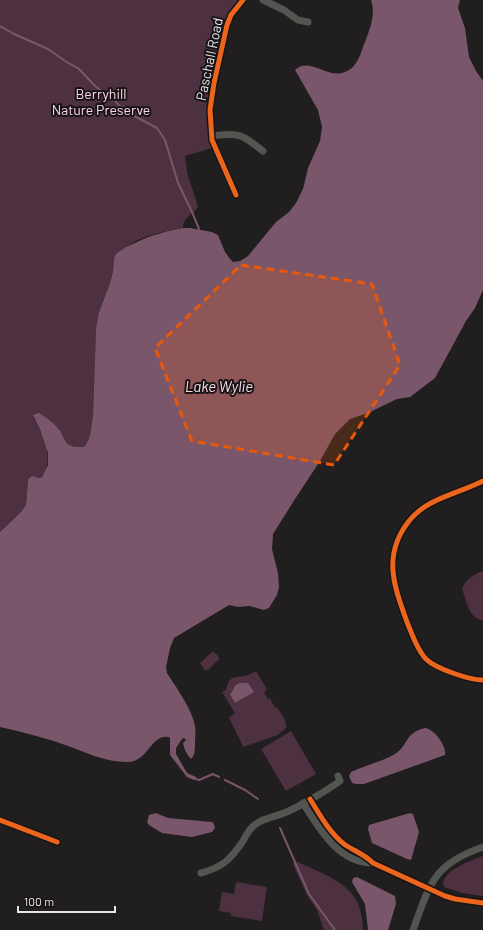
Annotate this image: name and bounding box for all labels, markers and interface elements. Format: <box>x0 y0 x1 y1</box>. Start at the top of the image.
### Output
street label: Paschall Road <box>192 16 226 102</box>
park label: Berryhill Nature Preserve <box>52 85 150 118</box>
water label: Lake Wylie <box>185 377 253 395</box>
scale bar <box>18 888 115 914</box>
text: 100 m <box>24 894 54 908</box>

